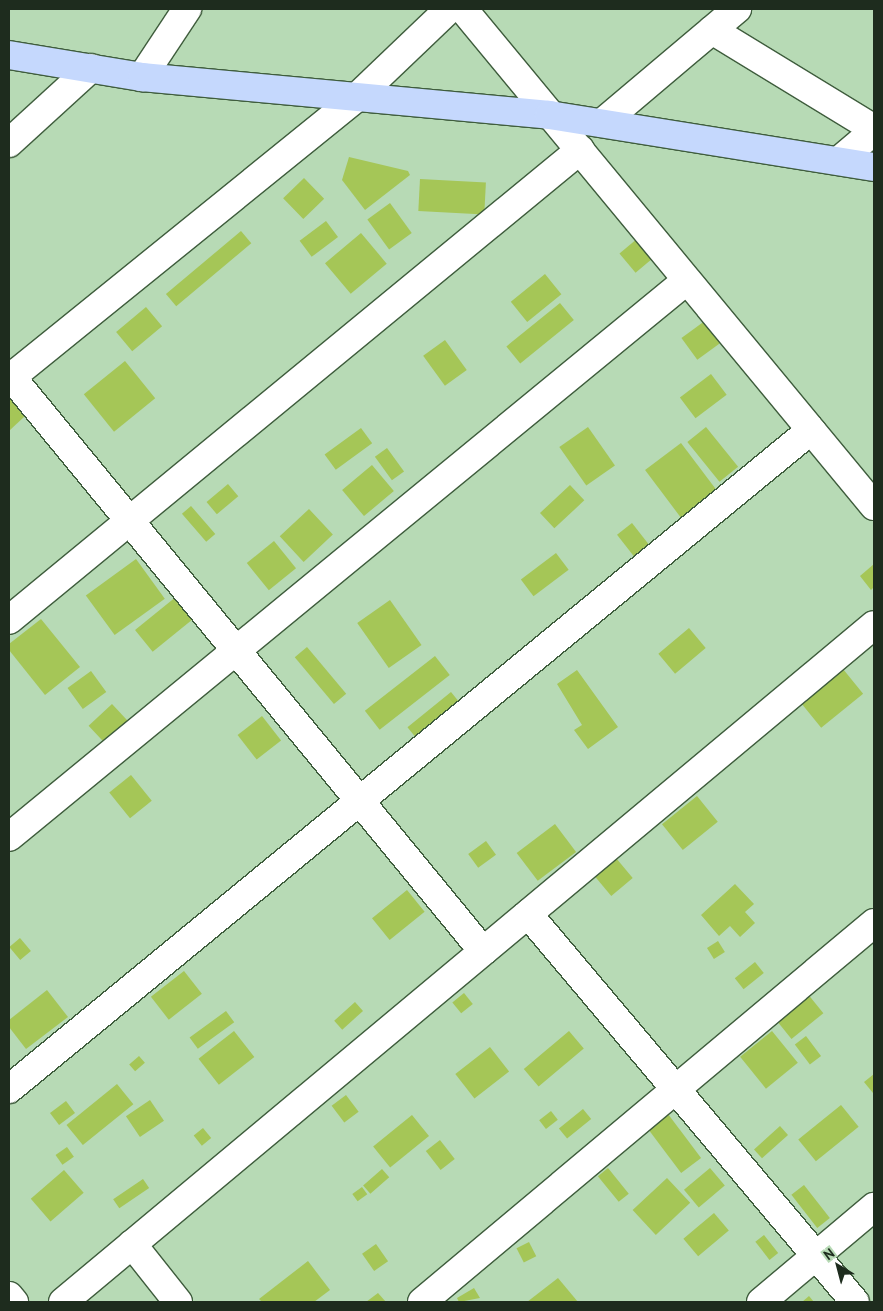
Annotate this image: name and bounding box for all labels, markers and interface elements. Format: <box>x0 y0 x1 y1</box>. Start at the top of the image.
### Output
north arrow <box>813 1241 863 1291</box>
text: N <box>820 1244 838 1264</box>

